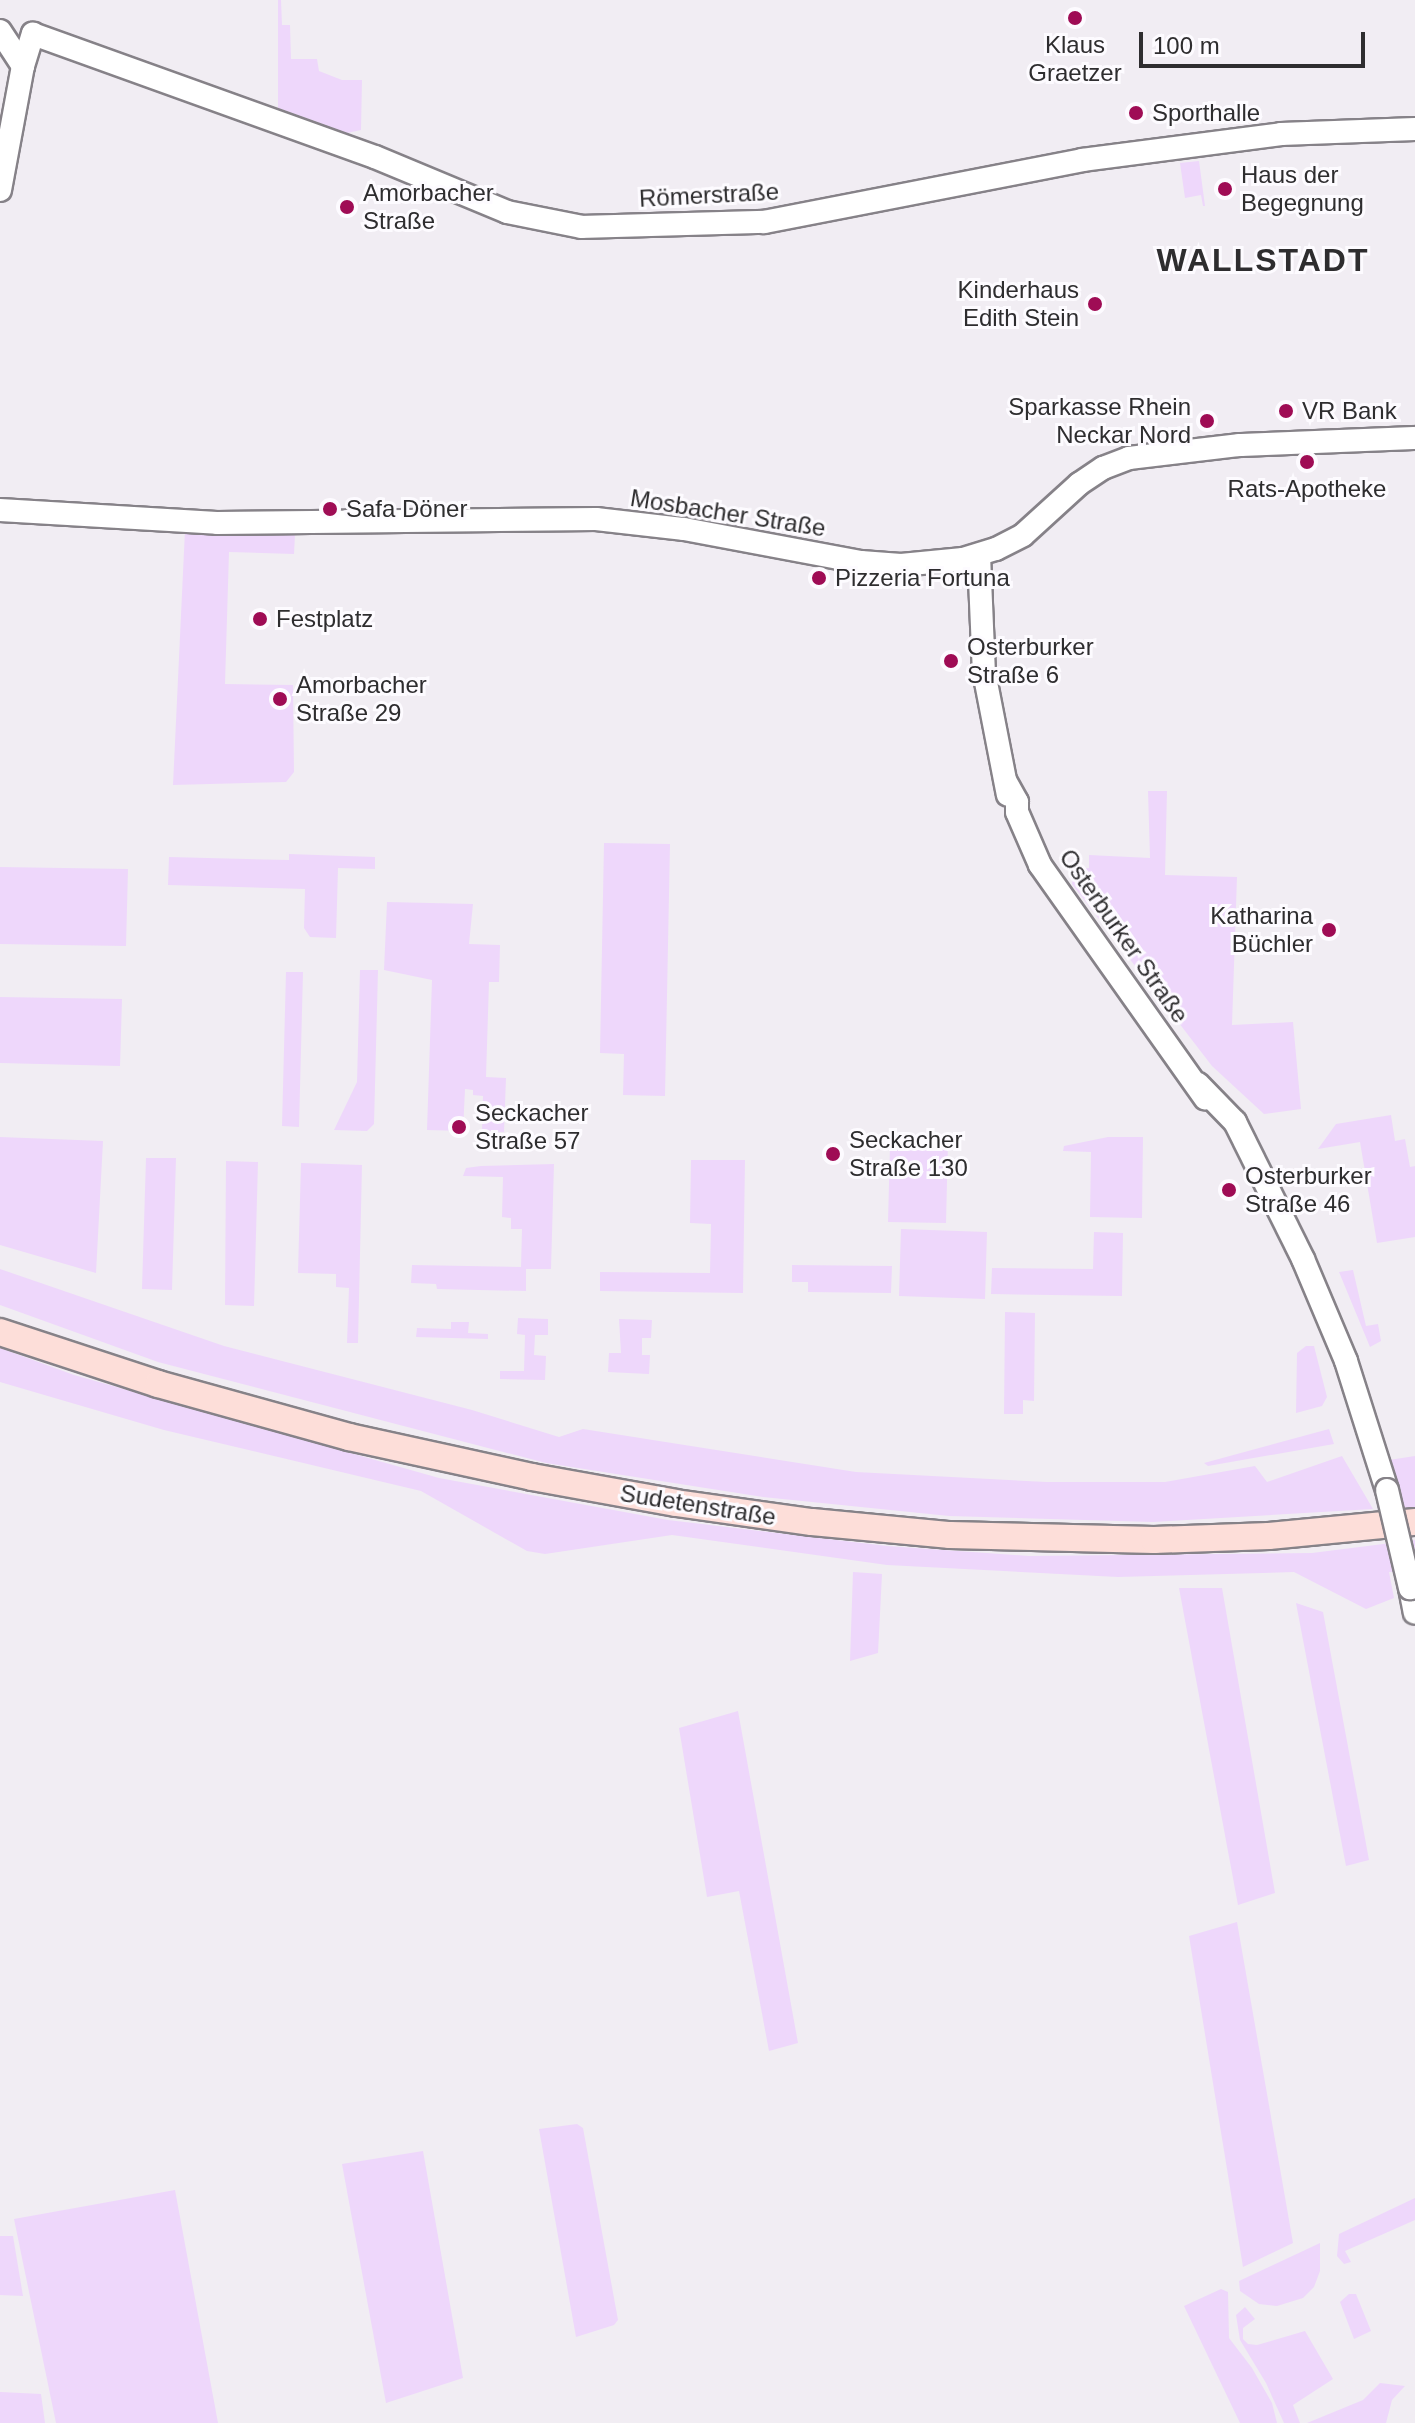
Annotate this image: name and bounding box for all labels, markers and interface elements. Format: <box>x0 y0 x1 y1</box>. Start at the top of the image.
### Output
marker: Klaus Graetzer <box>1066 9 1084 27</box>
scale bar <box>1143 16 1369 66</box>
place label: Klaus Graetzer <box>1028 31 1122 87</box>
text: 100 m <box>1153 32 1220 59</box>
place label: Sporthalle <box>1152 99 1260 127</box>
marker: Sporthalle <box>1127 104 1145 122</box>
place label: Haus der Begegnung <box>1241 161 1364 217</box>
street label: Römerstraße <box>638 177 780 213</box>
place label: Amorbacher Straße <box>363 179 494 235</box>
marker: Haus der Begegnung <box>1216 180 1234 198</box>
marker: Amorbacher Straße <box>338 198 356 216</box>
district label: WALLSTADT <box>1157 241 1369 279</box>
place label: Kinderhaus Edith Stein <box>958 276 1079 332</box>
marker: Kinderhaus Edith Stein <box>1086 295 1104 313</box>
place label: Sparkasse Rhein Neckar Nord <box>1008 393 1191 449</box>
place label: VR Bank <box>1302 397 1397 425</box>
marker: VR Bank <box>1277 402 1295 420</box>
marker: Sparkasse Rhein Neckar Nord <box>1198 412 1216 430</box>
marker: Rats-Apotheke <box>1298 453 1316 471</box>
place label: Rats-Apotheke <box>1228 475 1386 503</box>
street label: Mosbacher Straße <box>628 483 828 543</box>
place label: Safa Döner <box>346 495 467 523</box>
marker: Safa Döner <box>321 500 339 518</box>
place label: Pizzeria Fortuna <box>835 564 1010 592</box>
marker: Pizzeria Fortuna <box>810 569 828 587</box>
place label: Festplatz <box>276 605 373 633</box>
marker: Festplatz <box>251 610 269 628</box>
place label: Osterburker Straße 6 <box>967 633 1094 689</box>
marker: Osterburker Straße 6 <box>942 652 960 670</box>
place label: Amorbacher Straße 29 <box>296 671 427 727</box>
marker: Amorbacher Straße 29 <box>271 690 289 708</box>
street label: Osterburker Straße <box>1053 844 1195 1028</box>
place label: Katharina Büchler <box>1210 902 1313 958</box>
marker: Katharina Büchler <box>1320 921 1338 939</box>
place label: Seckacher Straße 57 <box>475 1099 588 1155</box>
marker: Seckacher Straße 57 <box>450 1118 468 1136</box>
place label: Seckacher Straße 130 <box>849 1126 968 1182</box>
marker: Seckacher Straße 130 <box>824 1145 842 1163</box>
place label: Osterburker Straße 46 <box>1245 1162 1372 1218</box>
marker: Osterburker Straße 46 <box>1220 1181 1238 1199</box>
street label: Sudetenstraße <box>618 1478 778 1532</box>

